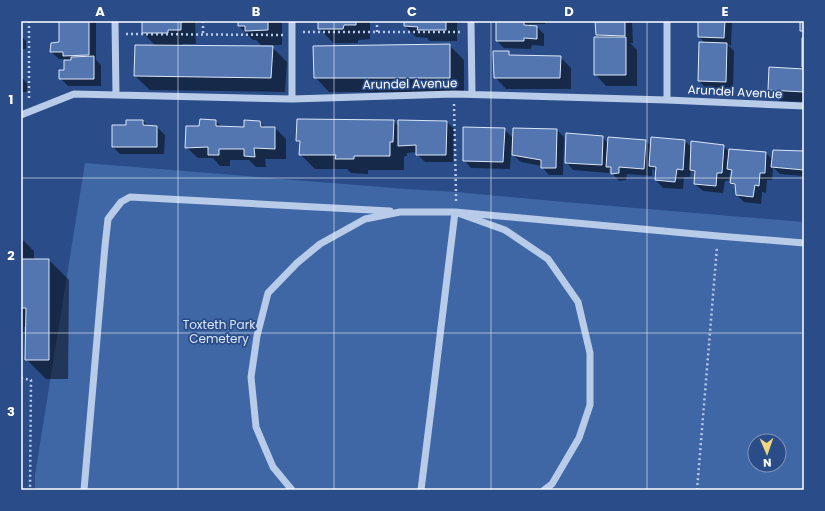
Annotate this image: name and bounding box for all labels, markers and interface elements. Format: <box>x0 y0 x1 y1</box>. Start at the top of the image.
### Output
text: A <box>95 2 105 21</box>
text: B <box>252 2 261 21</box>
text: C <box>407 2 417 21</box>
text: D <box>564 2 574 21</box>
text: E <box>721 2 729 21</box>
street label: Arundel Avenue <box>362 74 457 93</box>
street label: Arundel Avenue <box>687 81 783 102</box>
text: 1 <box>9 90 13 109</box>
text: 2 <box>7 246 15 265</box>
park label: Toxteth Park Cemetery <box>183 316 256 347</box>
text: 3 <box>7 402 15 421</box>
north arrow <box>747 433 787 473</box>
text: N <box>763 455 772 471</box>

